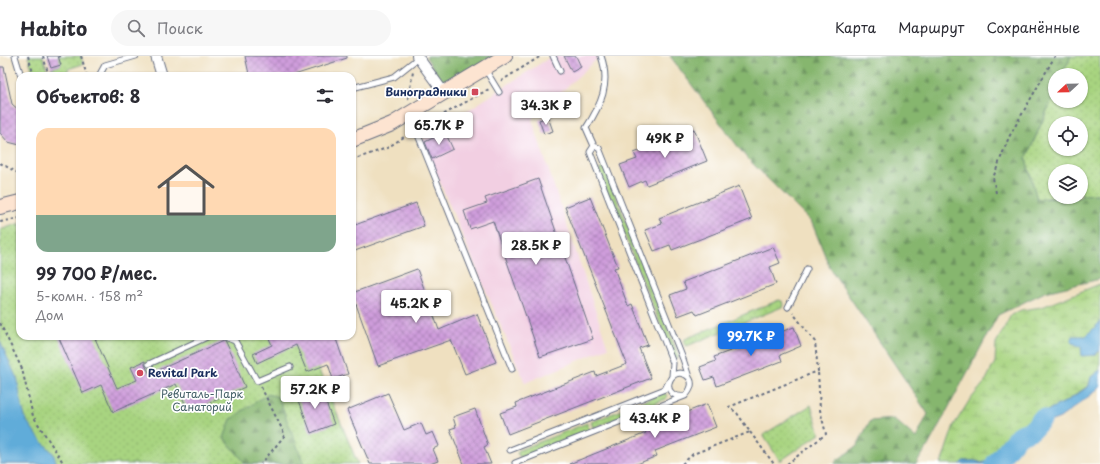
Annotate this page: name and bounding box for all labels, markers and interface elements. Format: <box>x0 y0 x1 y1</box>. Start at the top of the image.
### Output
search box <box>111 10 391 46</box>
text: Habito <box>20 14 87 42</box>
text: Поиск <box>157 16 203 39</box>
icon: search <box>125 17 147 39</box>
text: Карта <box>835 17 876 38</box>
text: Маршрут <box>898 17 964 38</box>
text: Сохранённые <box>986 17 1080 38</box>
north arrow <box>1048 68 1088 108</box>
map controls <box>1048 68 1088 204</box>
text: Объектов: 8 <box>36 83 140 109</box>
place label: Виноградники <box>385 83 467 100</box>
icon: filters <box>314 85 336 107</box>
marker: Виноградники <box>470 87 480 97</box>
pin: 34.3K ₽ <box>509 92 583 126</box>
text: 34.3K ₽ <box>520 95 572 114</box>
pin: 65.7K ₽ <box>402 112 476 146</box>
text: 65.7K ₽ <box>414 115 464 134</box>
button: locate <box>1048 116 1088 156</box>
pin: 49K ₽ <box>637 125 693 159</box>
text: 49K ₽ <box>646 128 684 147</box>
icon: home <box>150 154 222 226</box>
button: layers <box>1048 164 1088 204</box>
pin: 28.5K ₽ <box>499 232 573 266</box>
text: 28.5K ₽ <box>511 235 561 254</box>
text: 99 700 ₽/мес. <box>36 260 157 286</box>
text: 5-комн. · 158 m² <box>36 286 143 305</box>
pin: 45.2K ₽ <box>379 290 453 324</box>
text: 45.2K ₽ <box>390 293 442 312</box>
text: Дом <box>36 305 64 324</box>
pin: 99.7K ₽ <box>714 323 788 357</box>
text: 99.7K ₽ <box>727 326 775 345</box>
place label: Revital Park <box>148 364 218 381</box>
marker: Revital Park <box>135 368 145 378</box>
pin: 57.2K ₽ <box>278 376 352 410</box>
text: 57.2K ₽ <box>290 379 340 398</box>
park label: Ревиталь-Парк Санаторий <box>161 385 244 415</box>
pin: 43.4K ₽ <box>618 405 692 439</box>
text: 43.4K ₽ <box>629 408 681 427</box>

